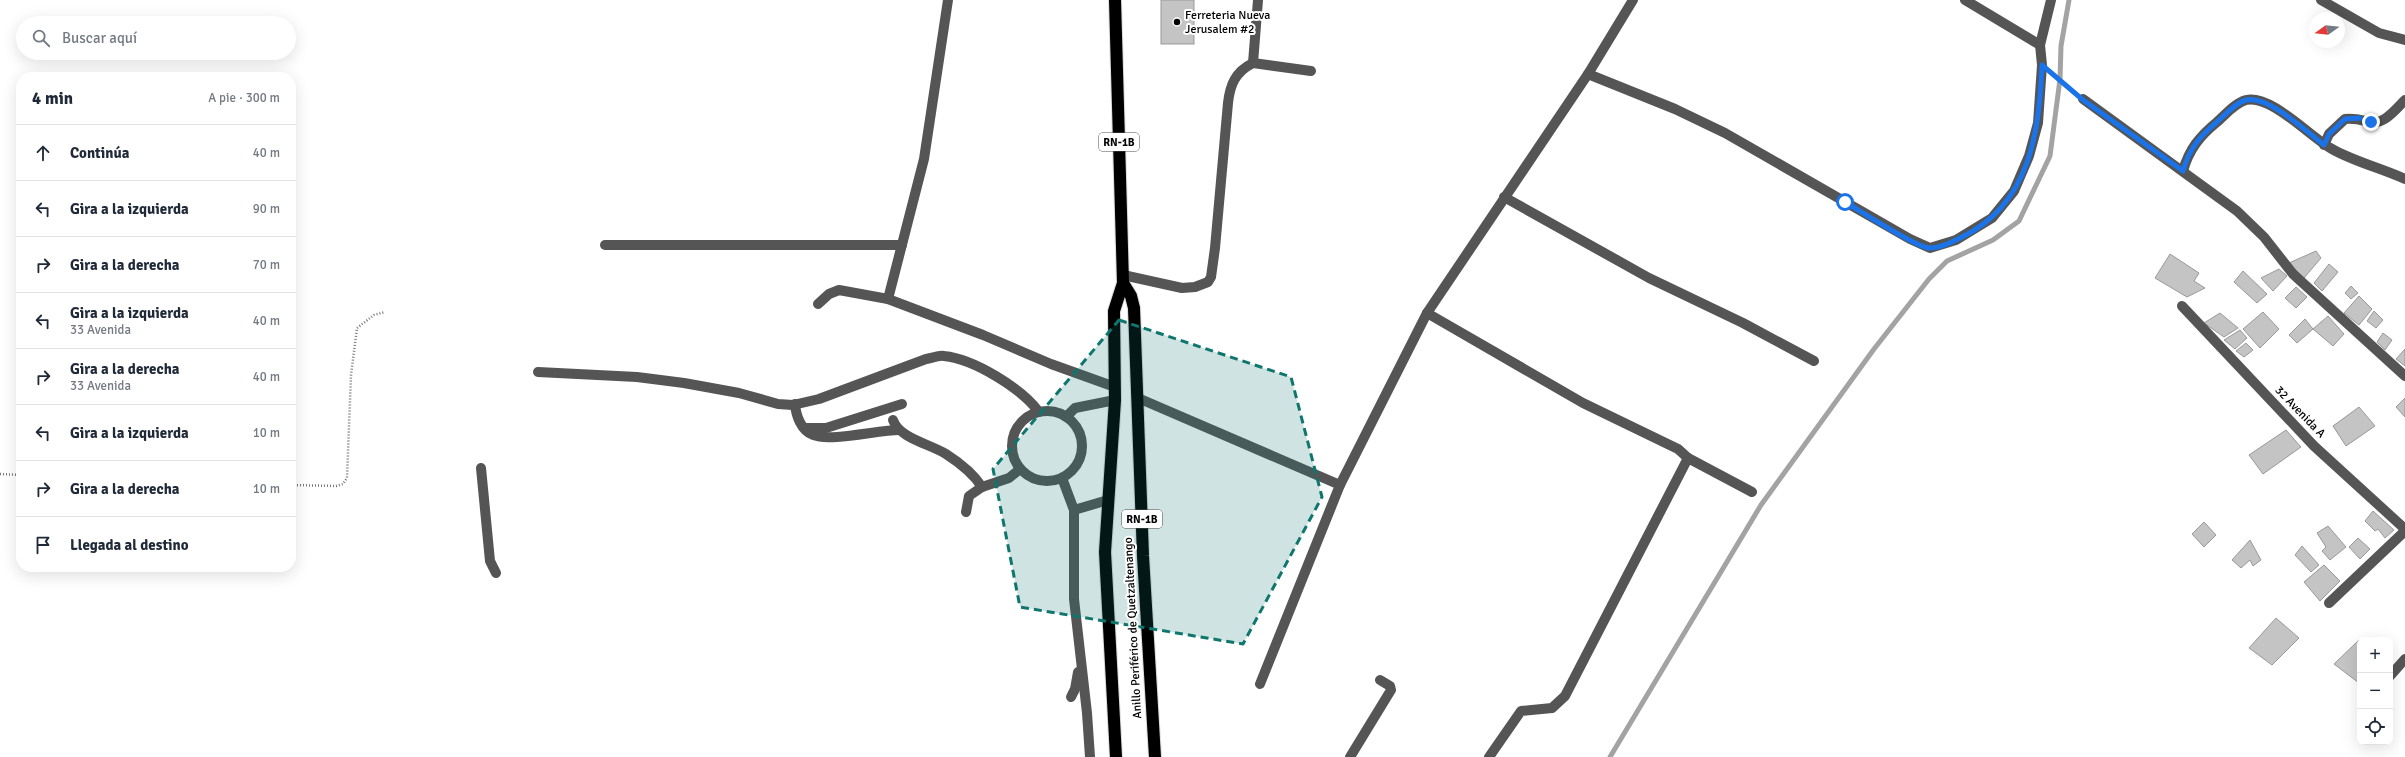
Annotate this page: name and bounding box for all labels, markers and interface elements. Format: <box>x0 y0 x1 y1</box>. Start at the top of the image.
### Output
place label: Ferreteria Nueva Jerusalem #2 <box>1185 8 1270 37</box>
north arrow <box>2309 12 2345 48</box>
search box <box>16 16 296 60</box>
marker: Ferreteria Nueva Jerusalem #2 <box>1172 17 1182 27</box>
icon: search <box>30 27 52 49</box>
text: Buscar aquí <box>62 29 137 47</box>
text: 4 min <box>32 88 73 109</box>
text: A pie · 300 m <box>208 90 280 106</box>
route end <box>2362 113 2380 131</box>
road number: RN-1B <box>1099 133 1139 151</box>
icon: ahead <box>32 142 54 164</box>
text: Continúa <box>70 144 129 162</box>
text: 40 m <box>253 145 280 161</box>
route start <box>1836 193 1854 211</box>
icon: left <box>32 198 54 220</box>
text: Gira a la izquierda <box>70 200 189 218</box>
text: 90 m <box>253 201 280 217</box>
icon: right <box>32 254 54 276</box>
text: Gira a la derecha <box>70 256 180 274</box>
text: 70 m <box>253 257 280 273</box>
text: Gira a la izquierda <box>70 304 189 322</box>
icon: left <box>32 310 54 332</box>
text: 40 m <box>253 313 280 329</box>
text: 33 Avenida <box>70 322 131 338</box>
text: Gira a la derecha <box>70 360 180 378</box>
icon: right <box>32 366 54 388</box>
text: 40 m <box>253 369 280 385</box>
text: 33 Avenida <box>70 378 131 394</box>
street label: 32 Avenida A <box>2272 383 2329 442</box>
icon: left <box>32 422 54 444</box>
text: Gira a la izquierda <box>70 424 189 442</box>
text: 10 m <box>253 425 280 441</box>
icon: right <box>32 478 54 500</box>
text: Gira a la derecha <box>70 480 180 498</box>
text: 10 m <box>253 481 280 497</box>
road number: RN-1B <box>1122 510 1162 528</box>
icon: arrive <box>32 534 54 556</box>
text: Llegada al destino <box>70 536 189 554</box>
street label: Anillo Periférico de Quetzaltenango <box>1121 537 1145 719</box>
map controls <box>2357 637 2393 745</box>
button: + <box>2357 637 2393 673</box>
button: − <box>2357 673 2393 709</box>
button: locate <box>2357 709 2393 745</box>

